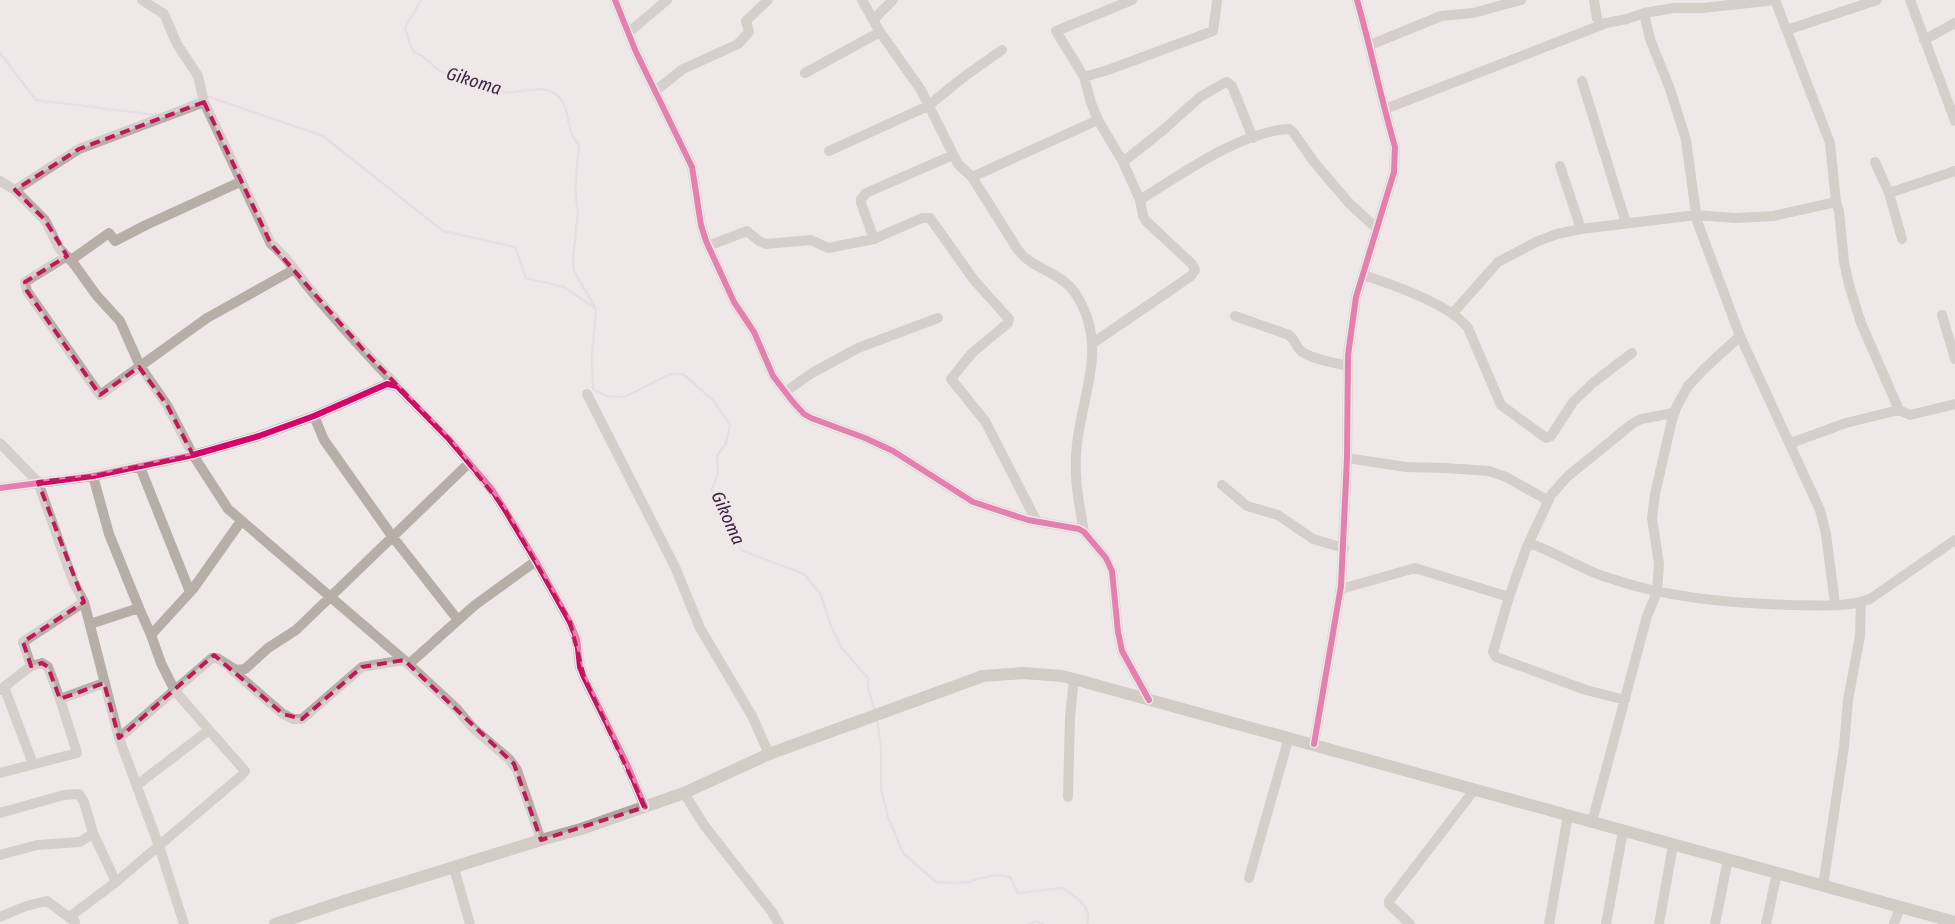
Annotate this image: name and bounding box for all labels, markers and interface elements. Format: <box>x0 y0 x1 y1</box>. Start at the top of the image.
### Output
water label: Gikoma <box>444 62 504 100</box>
water label: Gikoma <box>707 488 749 548</box>

